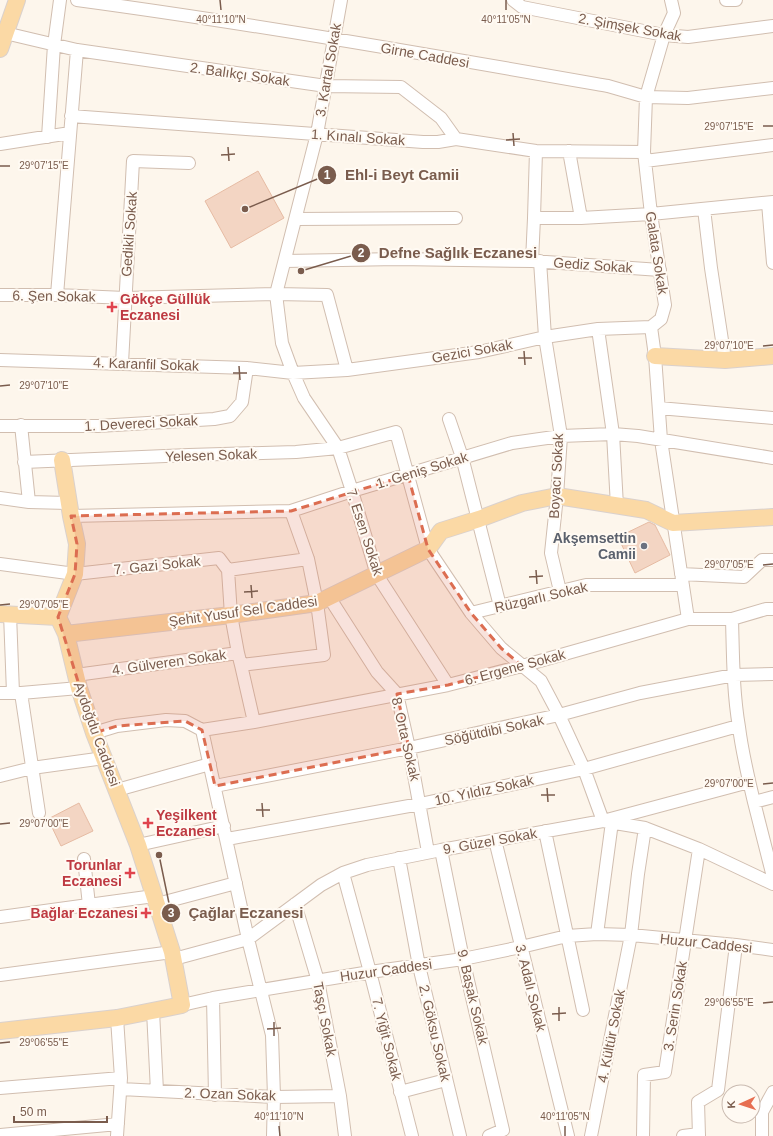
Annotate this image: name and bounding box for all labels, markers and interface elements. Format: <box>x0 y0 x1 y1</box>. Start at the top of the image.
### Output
street label: 2. Şimşek Sokak <box>577 10 684 44</box>
text: 40°11'10"N <box>196 14 246 25</box>
text: 40°11'05"N <box>481 14 531 25</box>
street label: 3. Kartal Sokak <box>312 21 344 118</box>
street label: Girne Caddesi <box>380 39 470 71</box>
street label: 2. Balıkçı Sokak <box>189 59 292 89</box>
text: 29°07'15"E <box>704 121 754 132</box>
street label: 1. Kınalı Sokak <box>310 126 407 148</box>
text: 29°07'15"E <box>19 160 69 171</box>
callout: Ehl-i Beyt Camii <box>317 161 467 188</box>
text: Ehl-i Beyt Camii <box>345 166 459 183</box>
text: 1 <box>324 168 331 182</box>
street label: Gedikli Sokak <box>118 190 140 277</box>
street label: Galata Sokak <box>643 210 672 297</box>
callout: Defne Sağlık Eczanesi <box>351 239 546 266</box>
text: Defne Sağlık Eczanesi <box>379 244 537 261</box>
text: 2 <box>358 246 365 260</box>
street label: Gediz Sokak <box>553 254 634 276</box>
street label: 6. Şen Sokak <box>12 287 97 305</box>
place label: Gökçe Güllük Eczanesi <box>120 291 210 323</box>
marker: Gökçe Güllük Eczanesi <box>107 302 117 312</box>
street label: Gezici Sokak <box>430 336 515 366</box>
text: 29°07'10"E <box>704 340 754 351</box>
street label: 4. Karanfil Sokak <box>93 354 200 374</box>
text: 29°07'10"E <box>19 380 69 391</box>
street label: 1. Devereci Sokak <box>84 412 199 434</box>
street label: Boyacı Sokak <box>546 432 566 519</box>
street label: Yelesen Sokak <box>165 445 258 465</box>
street label: 1. Geniş Sokak <box>374 448 471 492</box>
street label: 7. Esen Sokak <box>343 487 387 578</box>
place label: Akşemsettin Camii <box>553 530 636 562</box>
marker: Akşemsettin Camii <box>639 541 649 551</box>
street label: 7. Gazi Sokak <box>113 552 202 578</box>
text: 29°07'05"E <box>704 559 754 570</box>
street label: Rüzgarlı Sokak <box>493 578 590 615</box>
street label: Şehit Yusuf Sel Caddesi <box>168 593 318 629</box>
text: 29°07'05"E <box>19 599 69 610</box>
street label: 4. Gülveren Sokak <box>111 646 228 678</box>
street label: 6. Ergene Sokak <box>463 646 568 688</box>
street label: Aydoğdu Caddesi <box>71 679 123 789</box>
street label: 8. Orta Sokak <box>389 696 424 783</box>
street label: Söğütdibi Sokak <box>443 711 546 748</box>
street label: 10. Yıldız Sokak <box>433 771 536 808</box>
text: 29°07'00"E <box>704 778 754 789</box>
place label: Yeşilkent Eczanesi <box>156 807 217 839</box>
text: 29°07'00"E <box>19 818 69 829</box>
marker: Yeşilkent Eczanesi <box>143 818 153 828</box>
street label: 9. Güzel Sokak <box>442 825 539 857</box>
place label: Torunlar Eczanesi <box>62 857 123 889</box>
marker: Torunlar Eczanesi <box>125 868 135 878</box>
callout: Çağlar Eczanesi <box>161 899 312 926</box>
text: Çağlar Eczanesi <box>188 904 304 921</box>
place label: Bağlar Eczanesi <box>31 905 138 921</box>
text: 3 <box>168 906 175 920</box>
marker: Bağlar Eczanesi <box>141 908 151 918</box>
street label: Huzur Caddesi <box>659 930 753 956</box>
street label: 3. Adalı Sokak <box>512 943 550 1034</box>
street label: 9. Başak Sokak <box>454 948 492 1047</box>
street label: Huzur Caddesi <box>339 956 433 984</box>
street label: 3. Serin Sokak <box>660 959 690 1052</box>
street label: Taşçı Sokak <box>310 980 340 1059</box>
street label: 2. Göksu Sokak <box>416 983 454 1084</box>
street label: 4. Kültür Sokak <box>594 987 628 1084</box>
street label: 7. Yiğit Sokak <box>369 996 405 1083</box>
text: 29°06'55"E <box>704 997 754 1008</box>
text: 29°06'55"E <box>19 1037 69 1048</box>
street label: 2. Ozan Sokak <box>184 1084 277 1104</box>
north arrow <box>721 1084 761 1124</box>
scale bar <box>14 1098 107 1124</box>
text: K <box>725 1100 737 1109</box>
text: 50 m <box>20 1105 47 1119</box>
text: 40°11'10"N <box>254 1111 304 1122</box>
text: 40°11'05"N <box>540 1111 590 1122</box>

